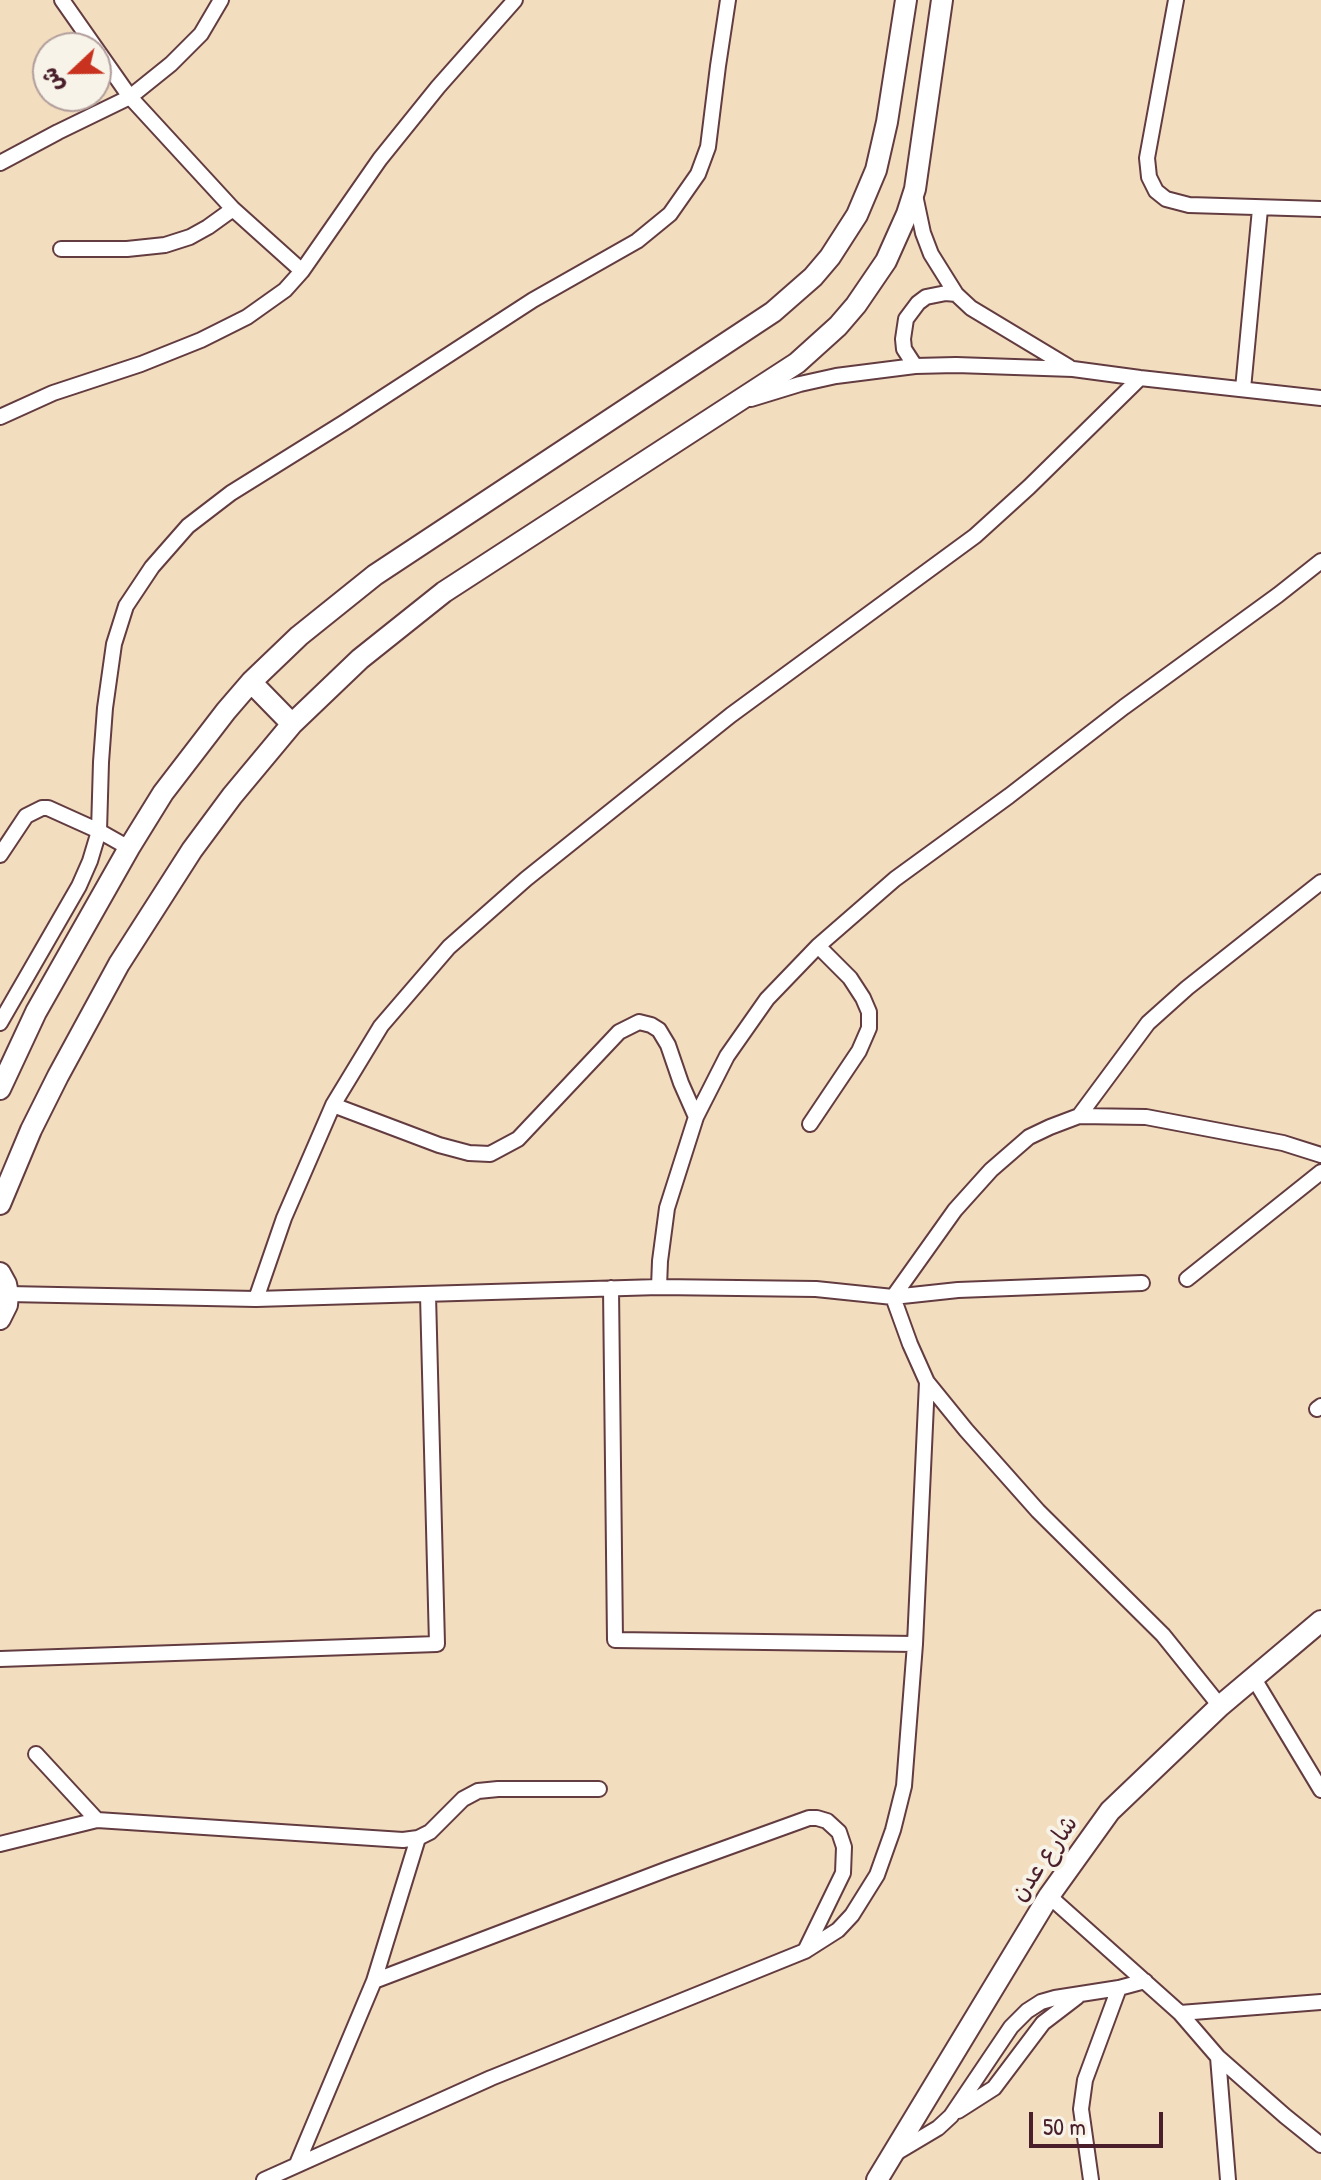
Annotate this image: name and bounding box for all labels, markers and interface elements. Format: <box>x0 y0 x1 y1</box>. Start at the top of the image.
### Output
north arrow <box>32 32 112 112</box>
text: ش <box>33 63 70 97</box>
street label: شارع عدن <box>1005 1811 1085 1907</box>
scale bar <box>1033 2096 1167 2146</box>
text: 50 m <box>1043 2110 1086 2142</box>

